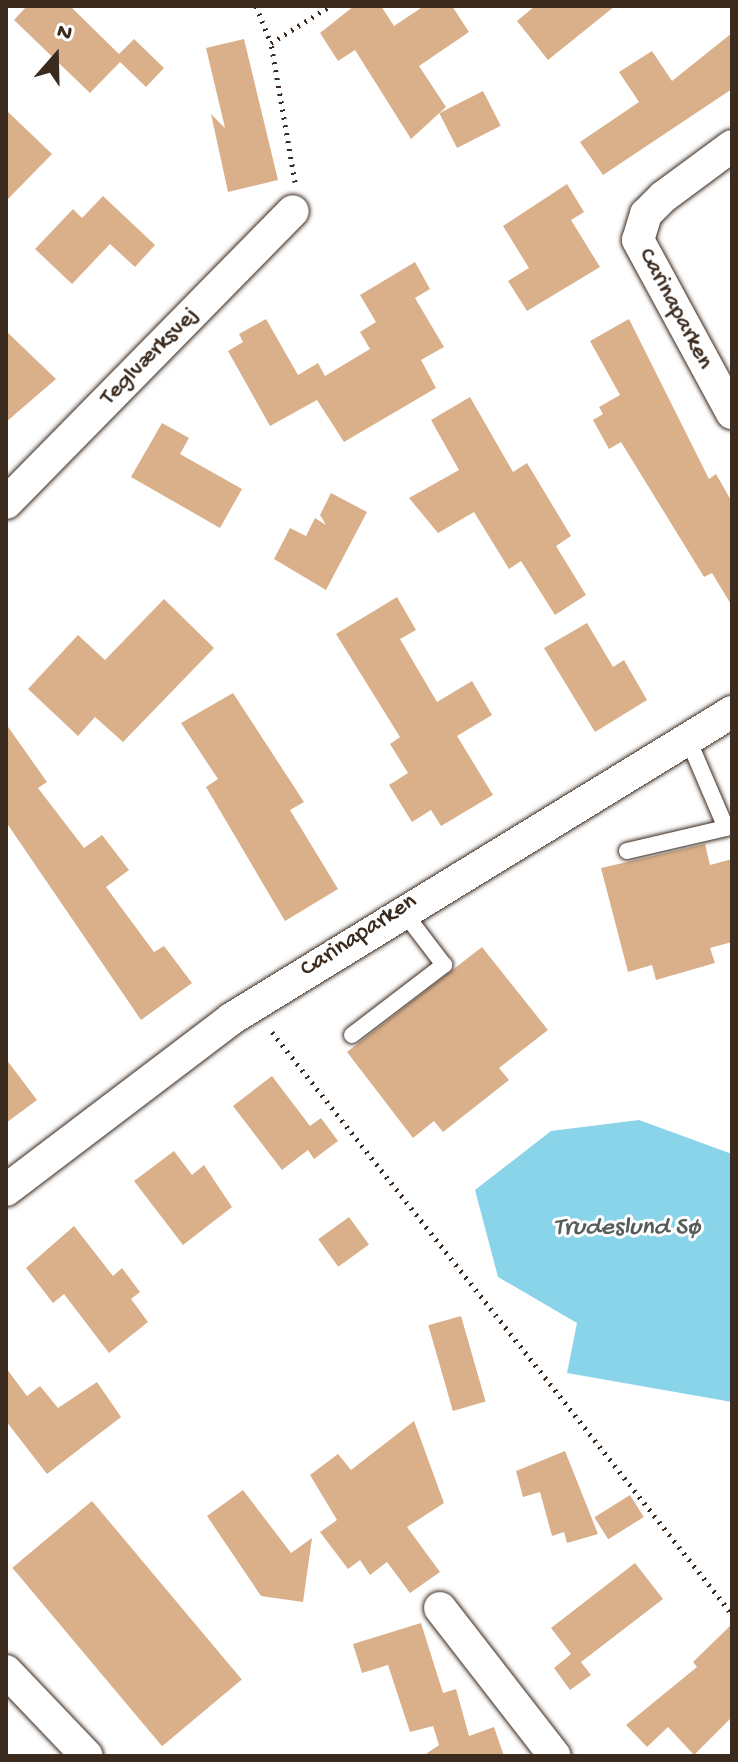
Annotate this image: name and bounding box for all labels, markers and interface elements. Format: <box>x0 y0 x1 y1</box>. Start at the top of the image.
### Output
north arrow <box>16 16 96 96</box>
text: N <box>53 19 75 48</box>
street label: Carinaparken <box>631 244 719 374</box>
street label: Teglværksvej <box>95 302 205 412</box>
street label: Carinaparken <box>295 888 423 984</box>
water label: Trudeslund Sø <box>554 1213 700 1245</box>

